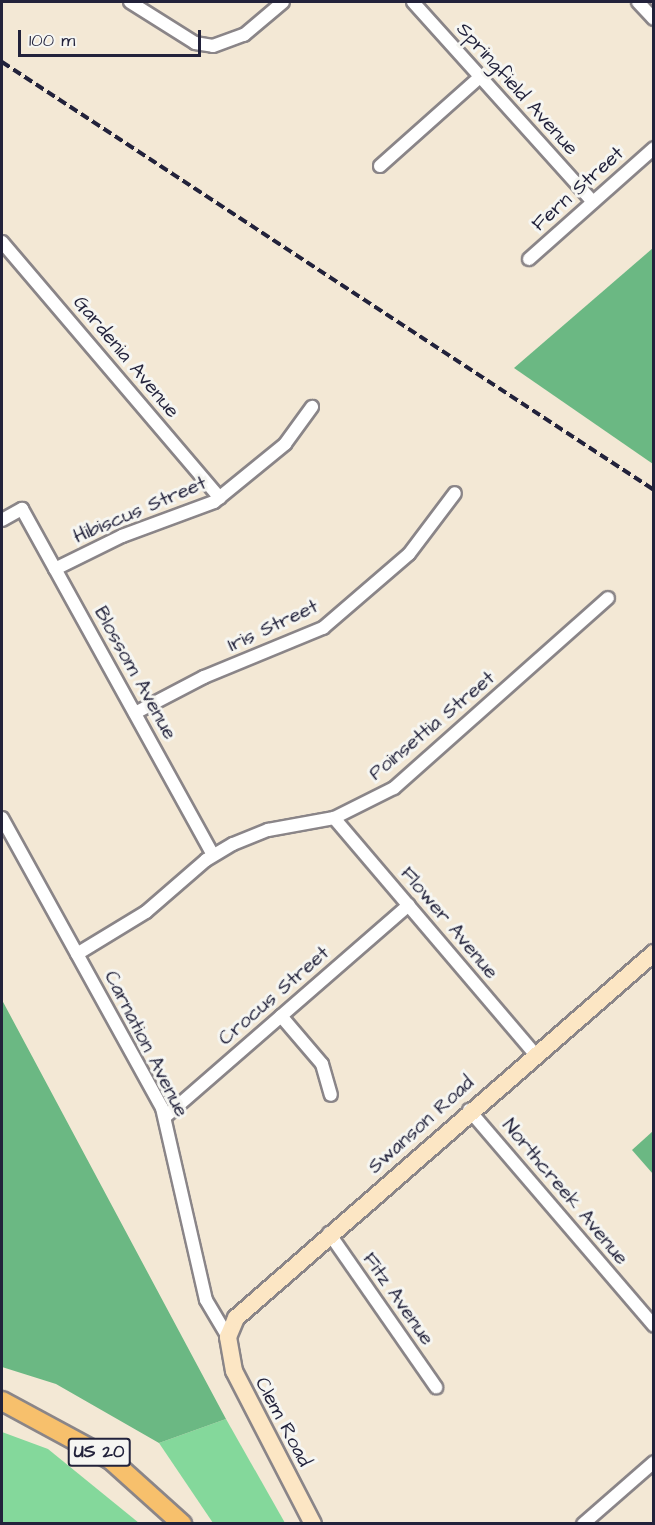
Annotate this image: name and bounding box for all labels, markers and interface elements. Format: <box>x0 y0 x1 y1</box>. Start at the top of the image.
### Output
scale bar <box>21 18 204 56</box>
street label: Springfield Avenue <box>451 18 583 160</box>
text: 100 m <box>29 28 75 53</box>
street label: Fern Street <box>527 141 629 237</box>
street label: Gardenia Avenue <box>68 291 184 423</box>
street label: Hibiscus Street <box>70 471 210 549</box>
street label: Iris Street <box>224 595 322 657</box>
street label: Blossom Avenue <box>89 602 181 744</box>
street label: Poinsettia Street <box>364 666 500 786</box>
street label: Flower Avenue <box>395 862 503 984</box>
street label: Crocus Street <box>214 941 334 1051</box>
street label: Carnation Avenue <box>99 967 193 1121</box>
street label: Swanson Road <box>363 1071 479 1179</box>
street label: Northcreek Avenue <box>497 1114 633 1270</box>
street label: Fitz Avenue <box>357 1248 439 1350</box>
street label: Clem Road <box>249 1373 317 1471</box>
road number: US 20 <box>68 1437 130 1467</box>

